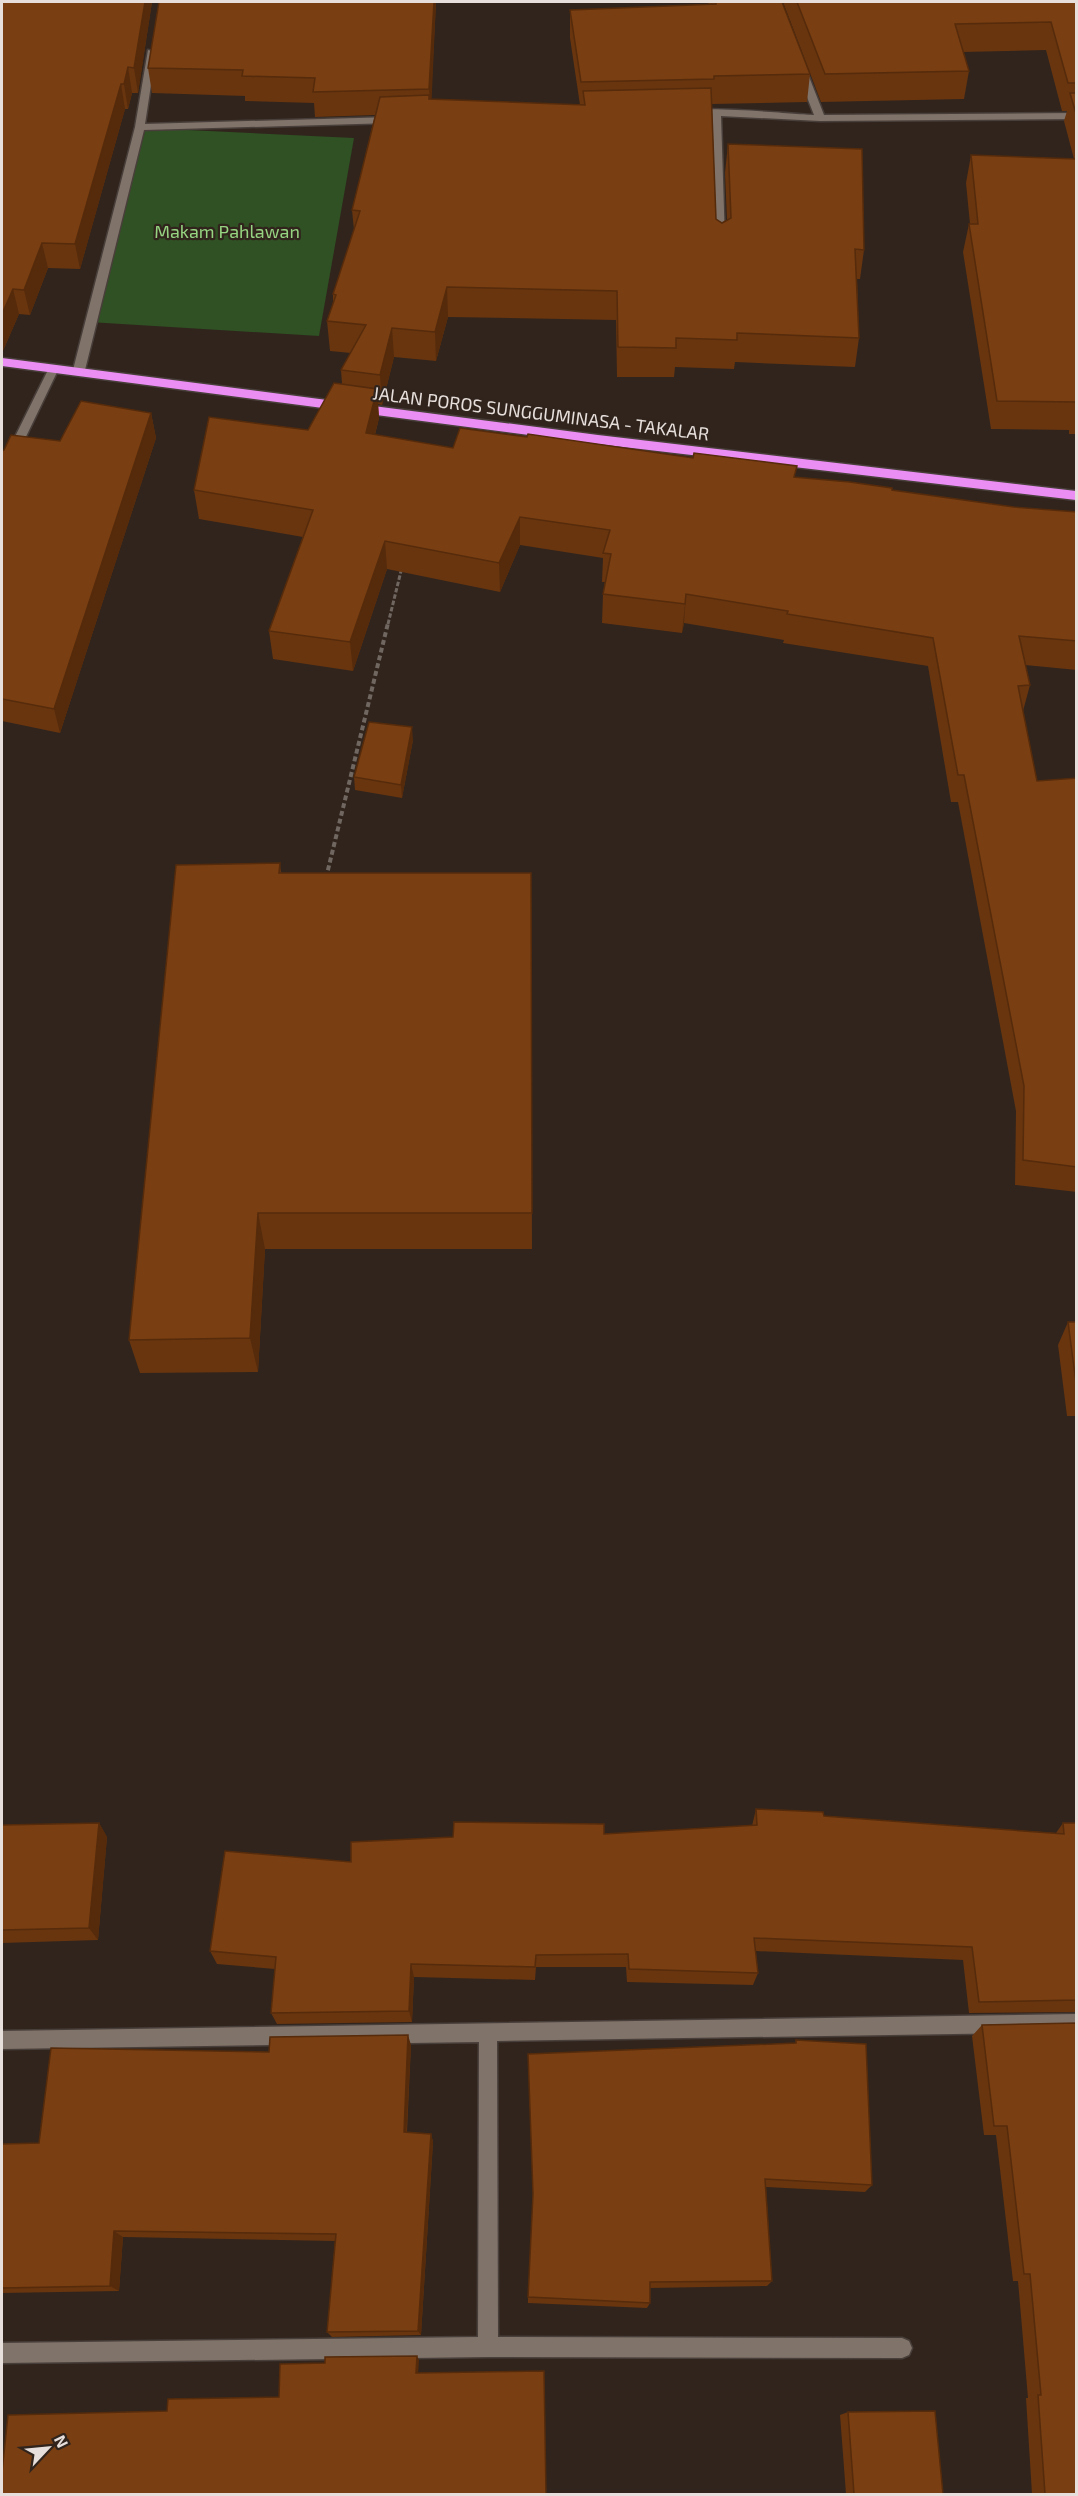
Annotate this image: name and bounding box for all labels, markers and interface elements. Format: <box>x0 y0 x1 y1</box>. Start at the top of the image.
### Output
park label: Makam Pahlawan <box>154 220 300 242</box>
street label: JALAN POROS SUNGGUMINASA - TAKALAR <box>372 381 710 445</box>
north arrow <box>18 2418 78 2478</box>
text: N <box>51 2432 73 2451</box>

